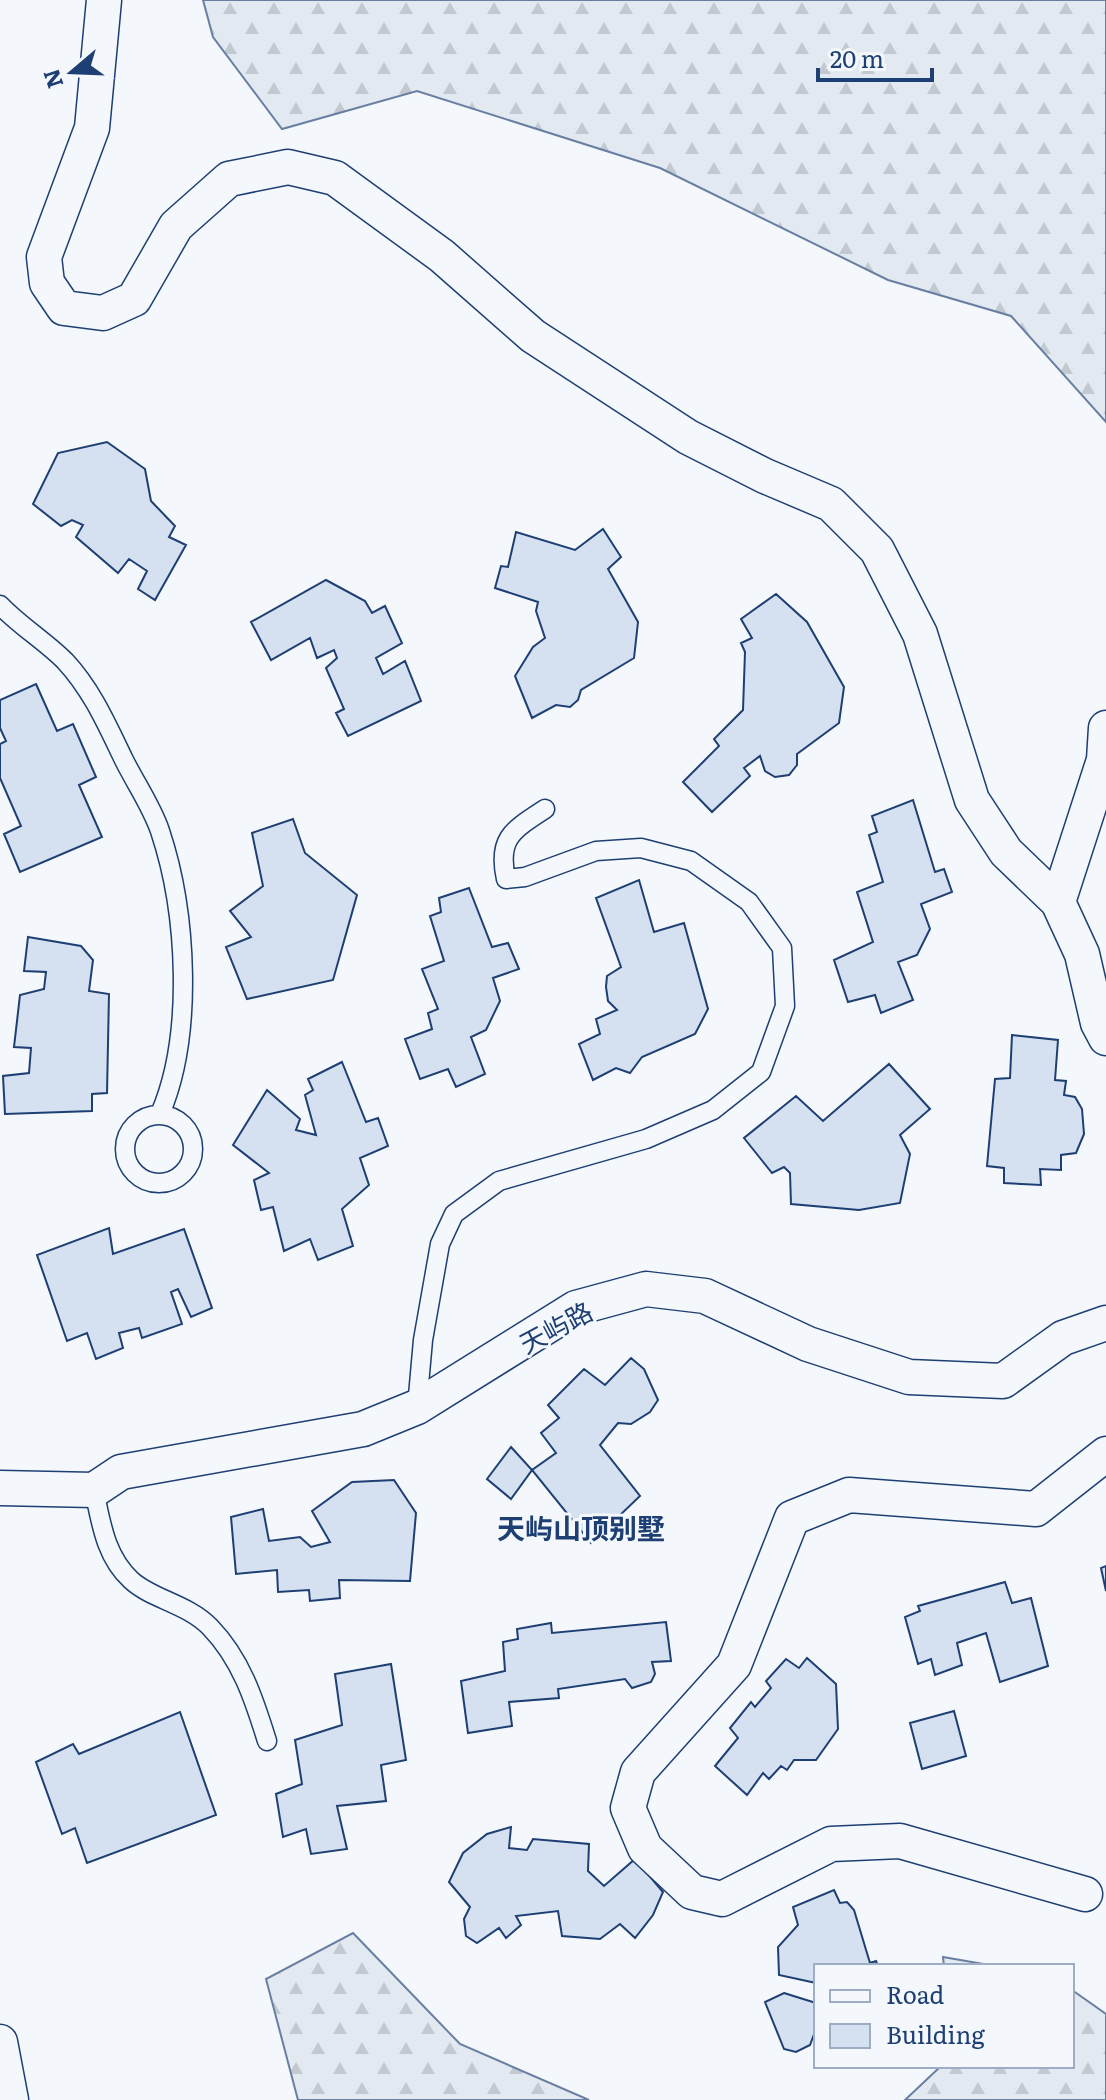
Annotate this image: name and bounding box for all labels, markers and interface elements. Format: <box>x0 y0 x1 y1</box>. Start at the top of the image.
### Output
north arrow <box>32 32 112 112</box>
scale bar <box>818 32 932 82</box>
text: 20 m <box>830 40 884 75</box>
text: N <box>33 65 70 93</box>
street label: 天屿路 <box>511 1290 599 1362</box>
district label: 天屿山顶别墅 <box>497 1506 665 1548</box>
legend <box>814 1964 1074 2068</box>
text: Road <box>886 1976 945 2011</box>
text: Building <box>886 2016 985 2051</box>

